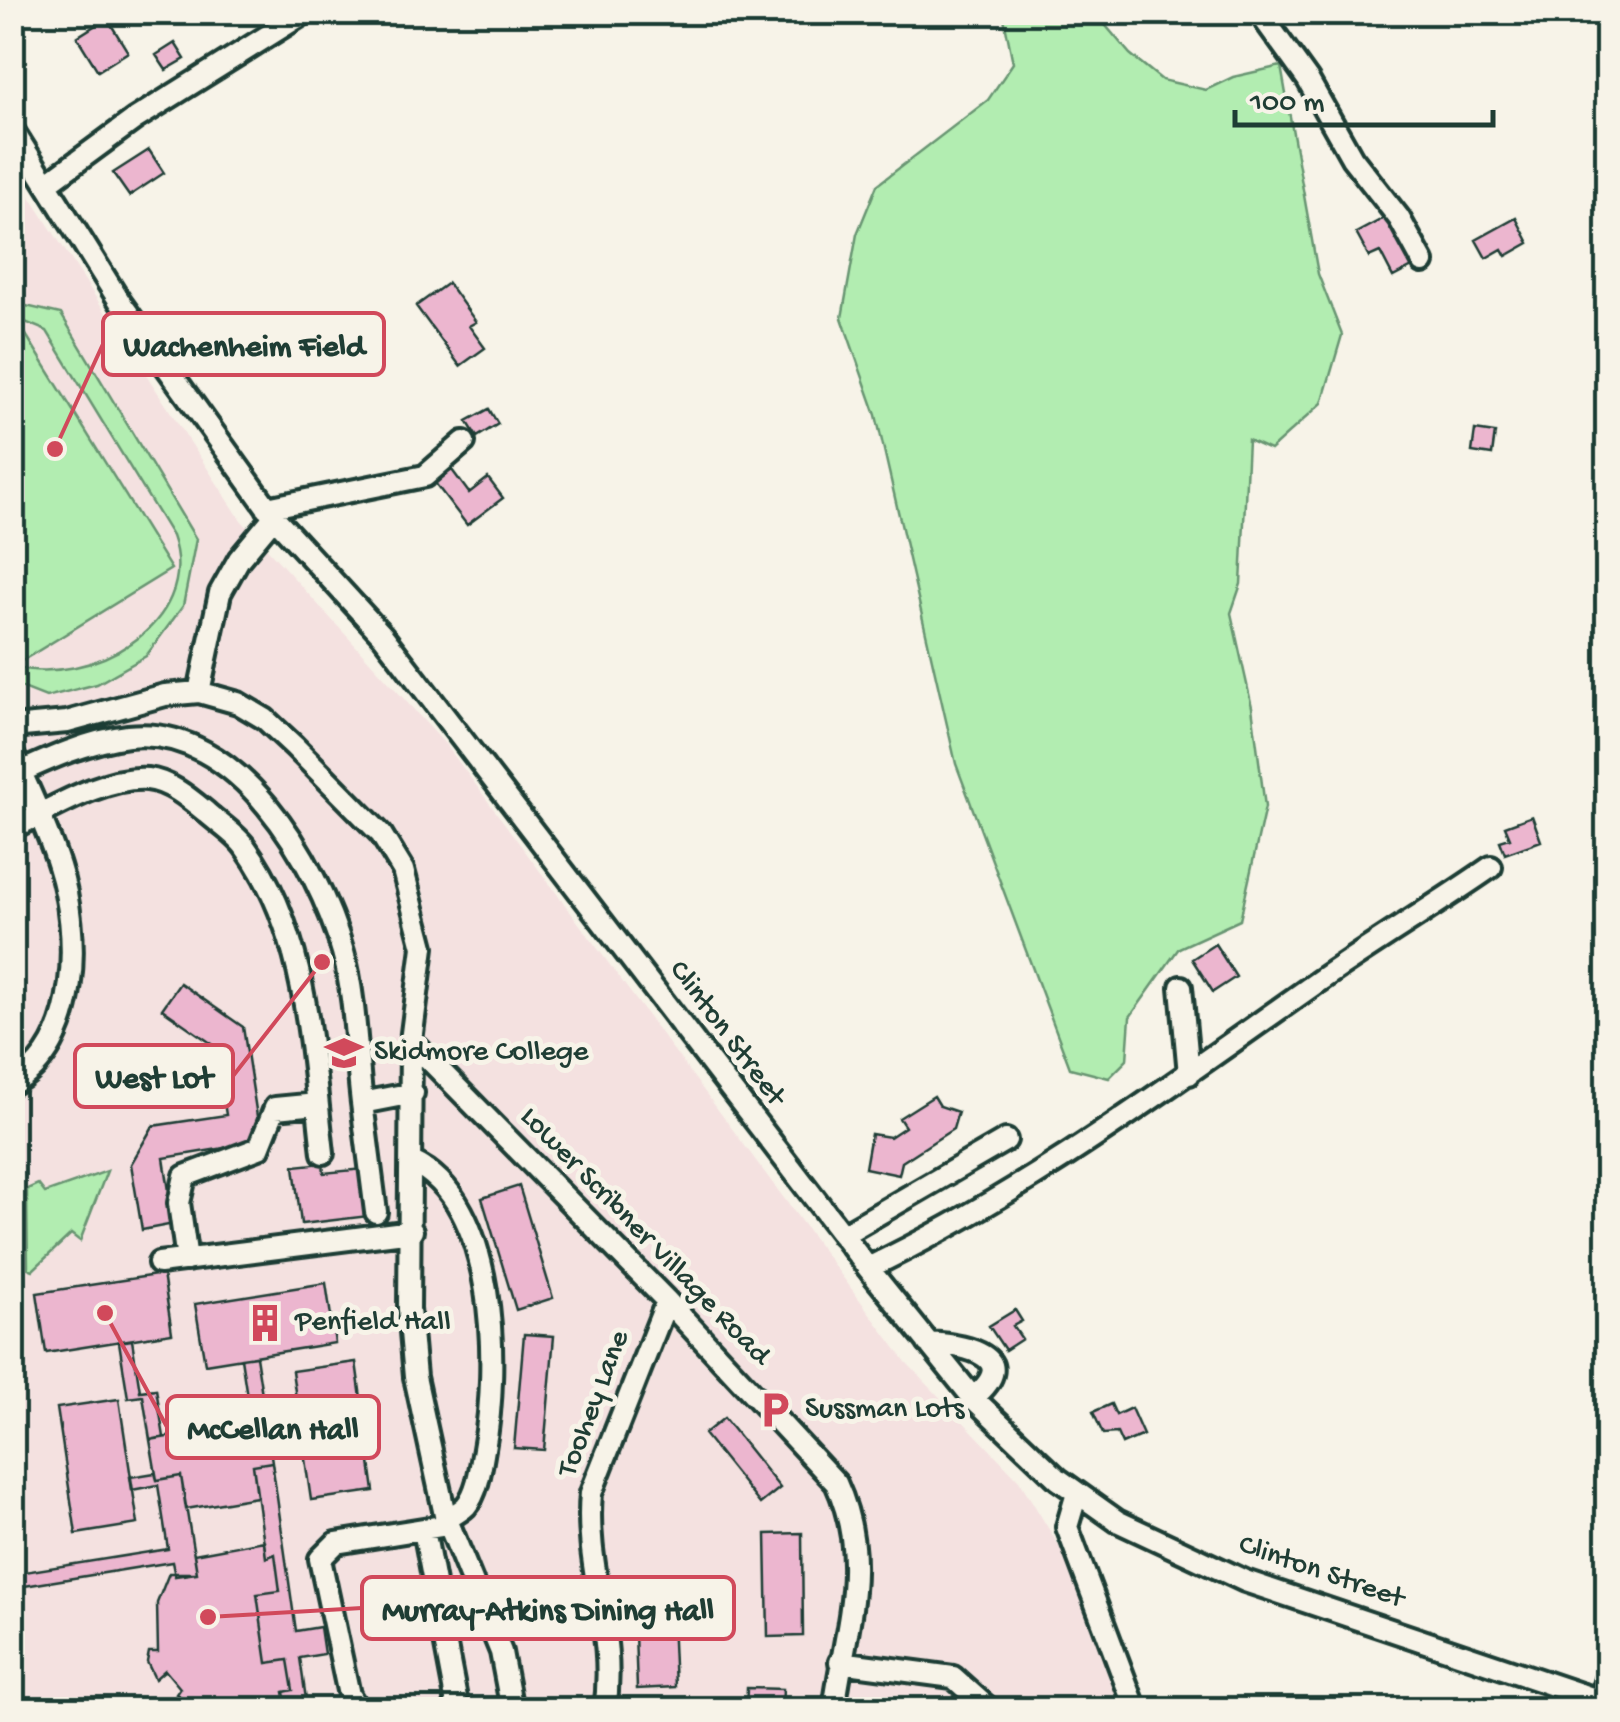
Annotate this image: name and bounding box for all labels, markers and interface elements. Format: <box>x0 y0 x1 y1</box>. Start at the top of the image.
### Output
scale bar <box>1235 65 1492 127</box>
text: 100 m <box>1249 87 1325 122</box>
callout: Wachenheim Field <box>103 313 384 375</box>
text: Wachenheim Field <box>122 330 368 368</box>
street label: Clinton Street <box>660 954 794 1116</box>
school or university icon: Skidmore College <box>323 1032 365 1074</box>
place label: Skidmore College <box>374 1036 589 1071</box>
callout: West Lot <box>75 1045 233 1107</box>
text: West Lot <box>94 1062 216 1100</box>
street label: Lower Scribner Village Road <box>511 1100 778 1375</box>
building icon: Penfield Hall <box>244 1302 286 1344</box>
place label: Penfield Hall <box>294 1306 451 1341</box>
street label: Toohey Lane <box>550 1326 639 1484</box>
parking icon: Sussman Lots <box>754 1389 796 1431</box>
place label: Sussman Lots <box>805 1393 965 1428</box>
callout: McCellan Hall <box>167 1396 379 1458</box>
text: McCellan Hall <box>187 1413 359 1451</box>
street label: Clinton Street <box>1234 1528 1411 1619</box>
callout: Murray-Atkins Dining Hall <box>362 1577 734 1639</box>
text: Murray-Atkins Dining Hall <box>382 1594 714 1632</box>

